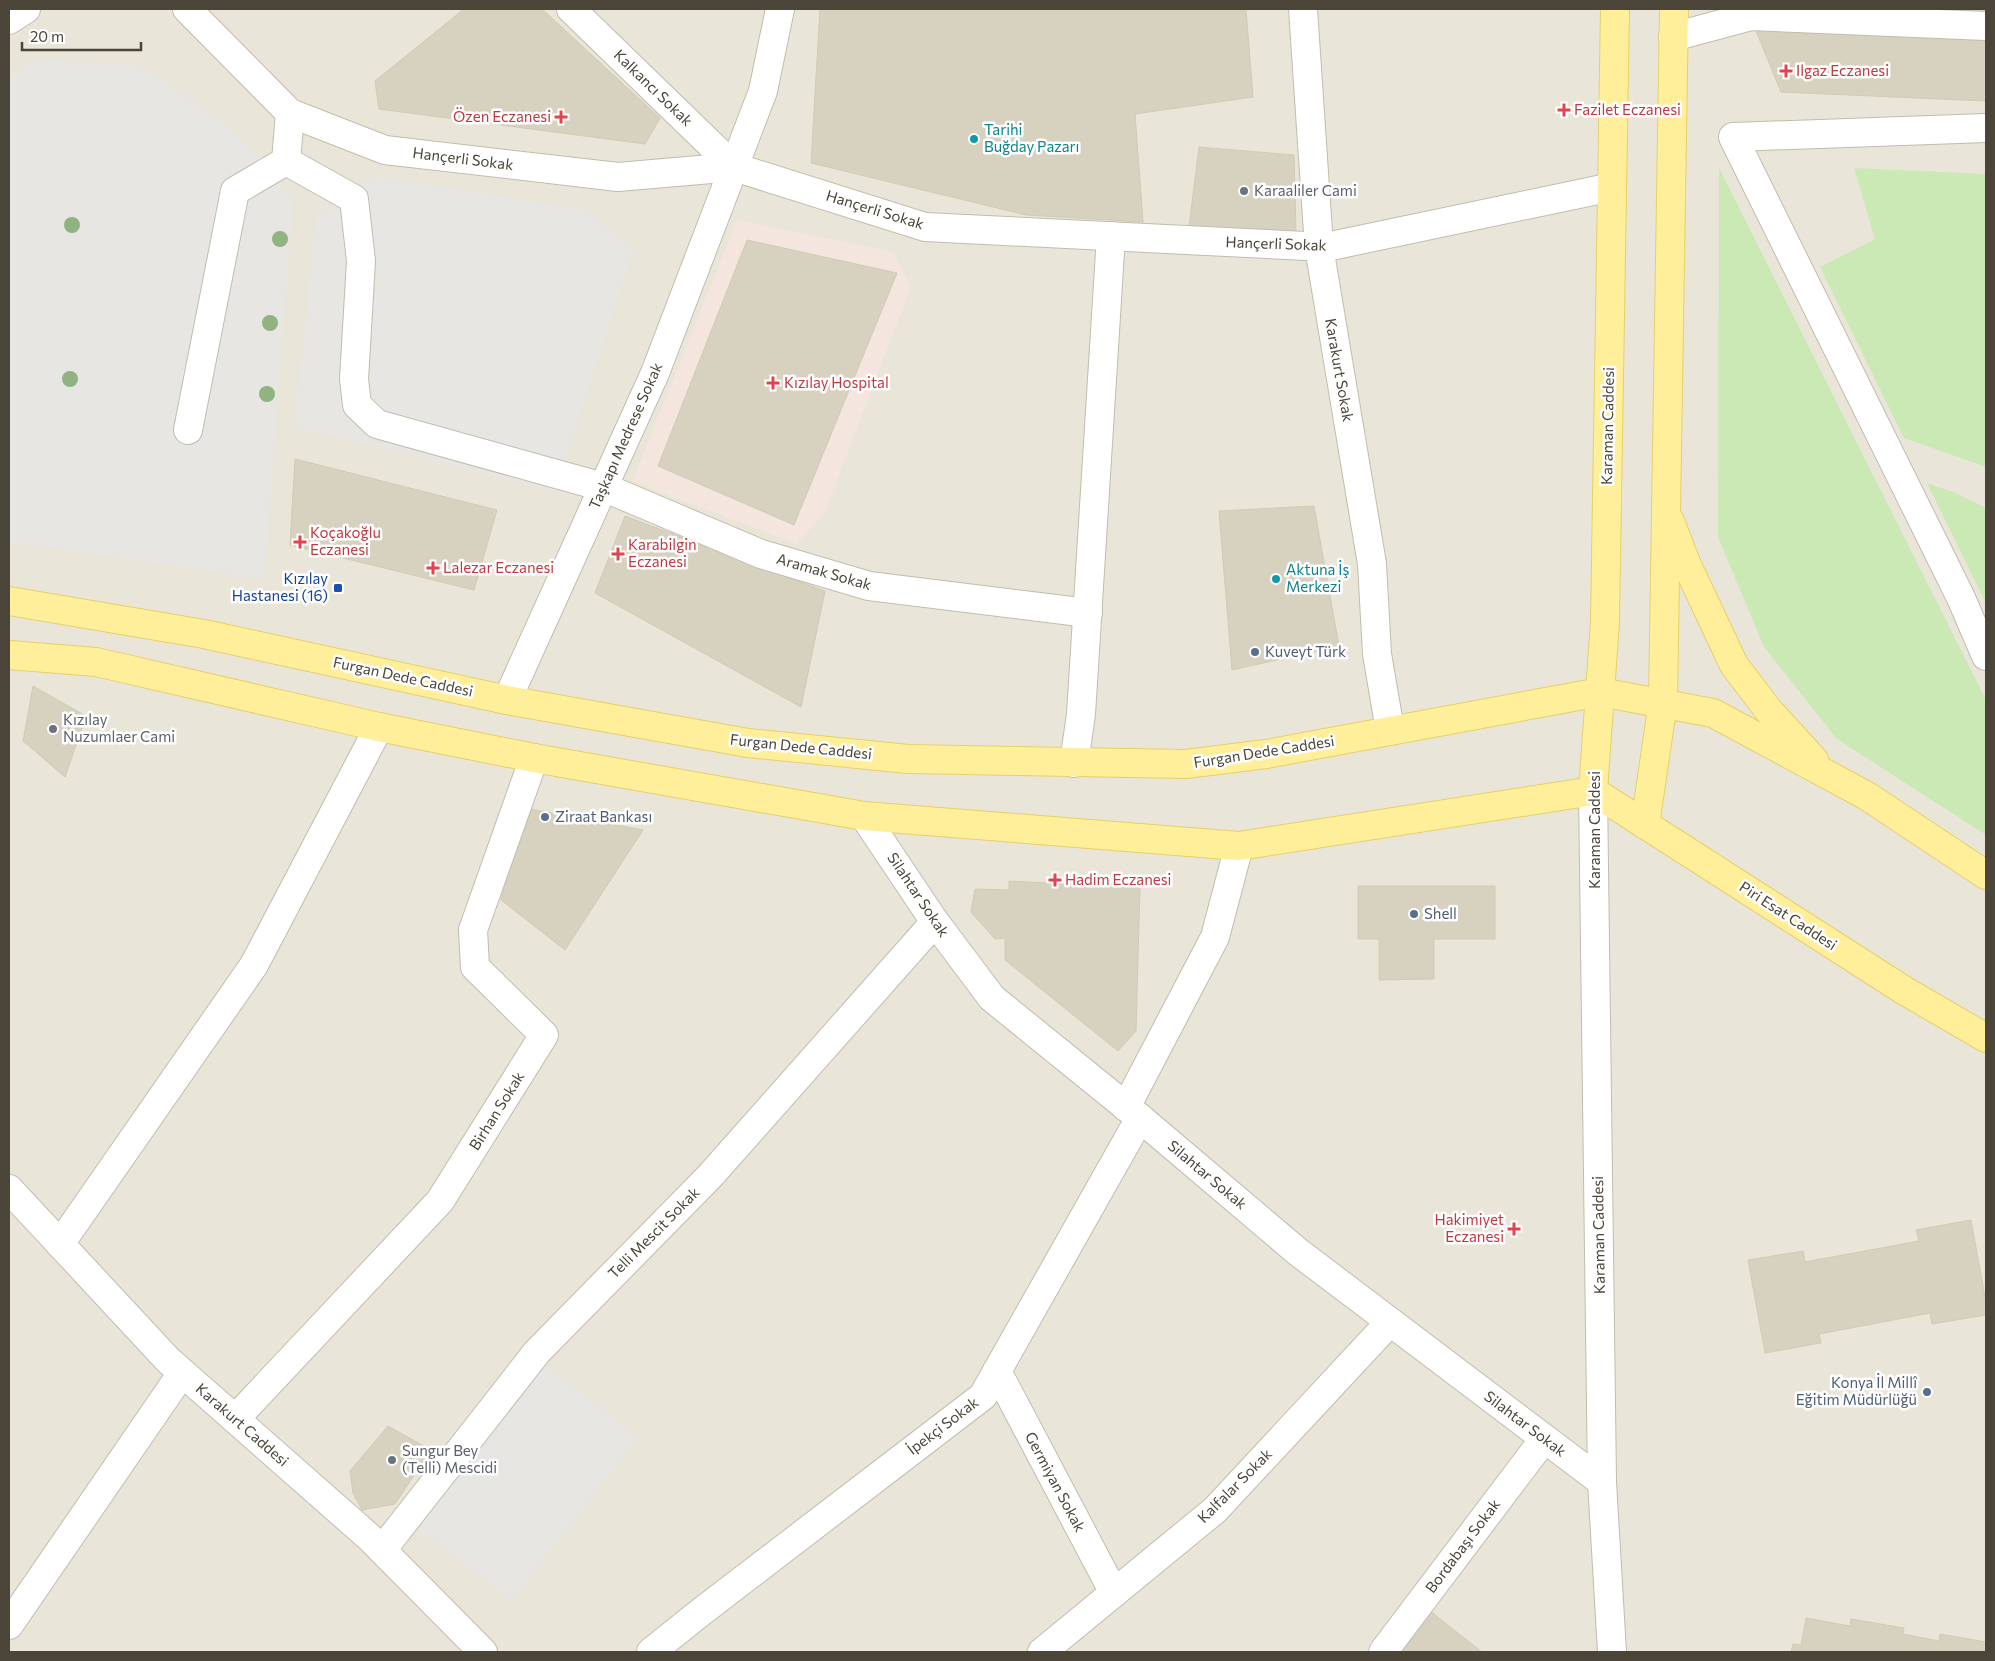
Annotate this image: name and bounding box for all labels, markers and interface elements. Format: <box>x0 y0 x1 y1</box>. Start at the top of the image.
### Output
scale bar <box>22 20 141 52</box>
text: 20 m <box>30 27 64 45</box>
street label: Kalkancı Sokak <box>611 45 697 129</box>
place label: Ilgaz Eczanesi <box>1796 61 1889 79</box>
marker: Ilgaz Eczanesi <box>1780 65 1792 77</box>
place label: Fazilet Eczanesi <box>1574 100 1681 118</box>
marker: Fazilet Eczanesi <box>1558 104 1570 116</box>
place label: Özen Eczanesi <box>453 107 551 125</box>
marker: Özen Eczanesi <box>555 111 567 123</box>
place label: Tarihi Buğday Pazarı <box>984 120 1079 155</box>
marker: Tarihi Buğday Pazarı <box>968 133 980 145</box>
street label: Hançerli Sokak <box>412 143 515 173</box>
place label: Karaaliler Cami <box>1254 181 1357 199</box>
marker: Karaaliler Cami <box>1238 185 1250 197</box>
street label: Hançerli Sokak <box>824 186 926 232</box>
street label: Hançerli Sokak <box>1225 232 1327 254</box>
street label: Karakurt Sokak <box>1322 317 1358 423</box>
street label: Taşkapı Medrese Sokak <box>585 359 666 512</box>
street label: Karaman Caddesi <box>1597 367 1617 485</box>
place label: Kızılay Hospital <box>784 373 889 391</box>
marker: Kızılay Hospital <box>766 376 780 390</box>
place label: Koçakoğlu Eczanesi <box>310 523 381 558</box>
place label: Karabilgin Eczanesi <box>628 535 697 570</box>
marker: Koçakoğlu Eczanesi <box>294 536 306 548</box>
marker: Karabilgin Eczanesi <box>612 548 624 560</box>
street label: Aramak Sokak <box>775 549 874 593</box>
place label: Lalezar Eczanesi <box>443 558 554 576</box>
place label: Aktuna İş Merkezi <box>1286 560 1350 595</box>
marker: Lalezar Eczanesi <box>427 562 439 574</box>
place label: Kızılay Hastanesi (16) <box>232 569 328 604</box>
marker: Aktuna İş Merkezi <box>1270 573 1282 585</box>
marker: Kızılay Hastanesi (16) <box>332 582 344 594</box>
place label: Kuveyt Türk <box>1265 642 1346 660</box>
marker: Kuveyt Türk <box>1249 646 1261 658</box>
street label: Furgan Dede Caddesi <box>332 652 475 700</box>
place label: Kızılay Nuzumlaer Cami <box>63 710 175 745</box>
marker: Kızılay Nuzumlaer Cami <box>47 723 59 735</box>
street label: Furgan Dede Caddesi <box>729 730 873 762</box>
street label: Furgan Dede Caddesi <box>1192 731 1336 771</box>
street label: Karaman Caddesi <box>1585 771 1603 889</box>
place label: Ziraat Bankası <box>555 807 652 825</box>
marker: Ziraat Bankası <box>539 811 551 823</box>
street label: Silahtar Sokak <box>884 849 954 940</box>
place label: Hadim Eczanesi <box>1065 870 1171 888</box>
marker: Hadim Eczanesi <box>1049 874 1061 886</box>
street label: Piri Esat Caddesi <box>1736 877 1841 953</box>
place label: Shell <box>1424 904 1457 922</box>
marker: Shell <box>1408 908 1420 920</box>
street label: Birhan Sokak <box>465 1068 527 1153</box>
street label: Silahtar Sokak <box>1164 1136 1251 1213</box>
street label: Karaman Caddesi <box>1588 1176 1608 1294</box>
street label: Telli Mescit Sokak <box>604 1183 703 1282</box>
place label: Hakimiyet Eczanesi <box>1435 1210 1504 1245</box>
marker: Hakimiyet Eczanesi <box>1508 1223 1520 1235</box>
place label: Konya İl Millî Eğitim Müdürlüğü <box>1796 1373 1918 1408</box>
street label: Karakurt Caddesi <box>193 1379 293 1469</box>
marker: Konya İl Millî Eğitim Müdürlüğü <box>1921 1386 1933 1398</box>
street label: Silahtar Sokak <box>1481 1387 1570 1460</box>
street label: İpekçi Sokak <box>903 1393 982 1458</box>
street label: Germiyan Sokak <box>1022 1428 1090 1535</box>
place label: Sungur Bey (Telli) Mescidi <box>402 1441 497 1476</box>
street label: Kalfalar Sokak <box>1193 1444 1275 1526</box>
marker: Sungur Bey (Telli) Mescidi <box>386 1454 398 1466</box>
street label: Bordabaşı Sokak <box>1421 1495 1503 1596</box>

